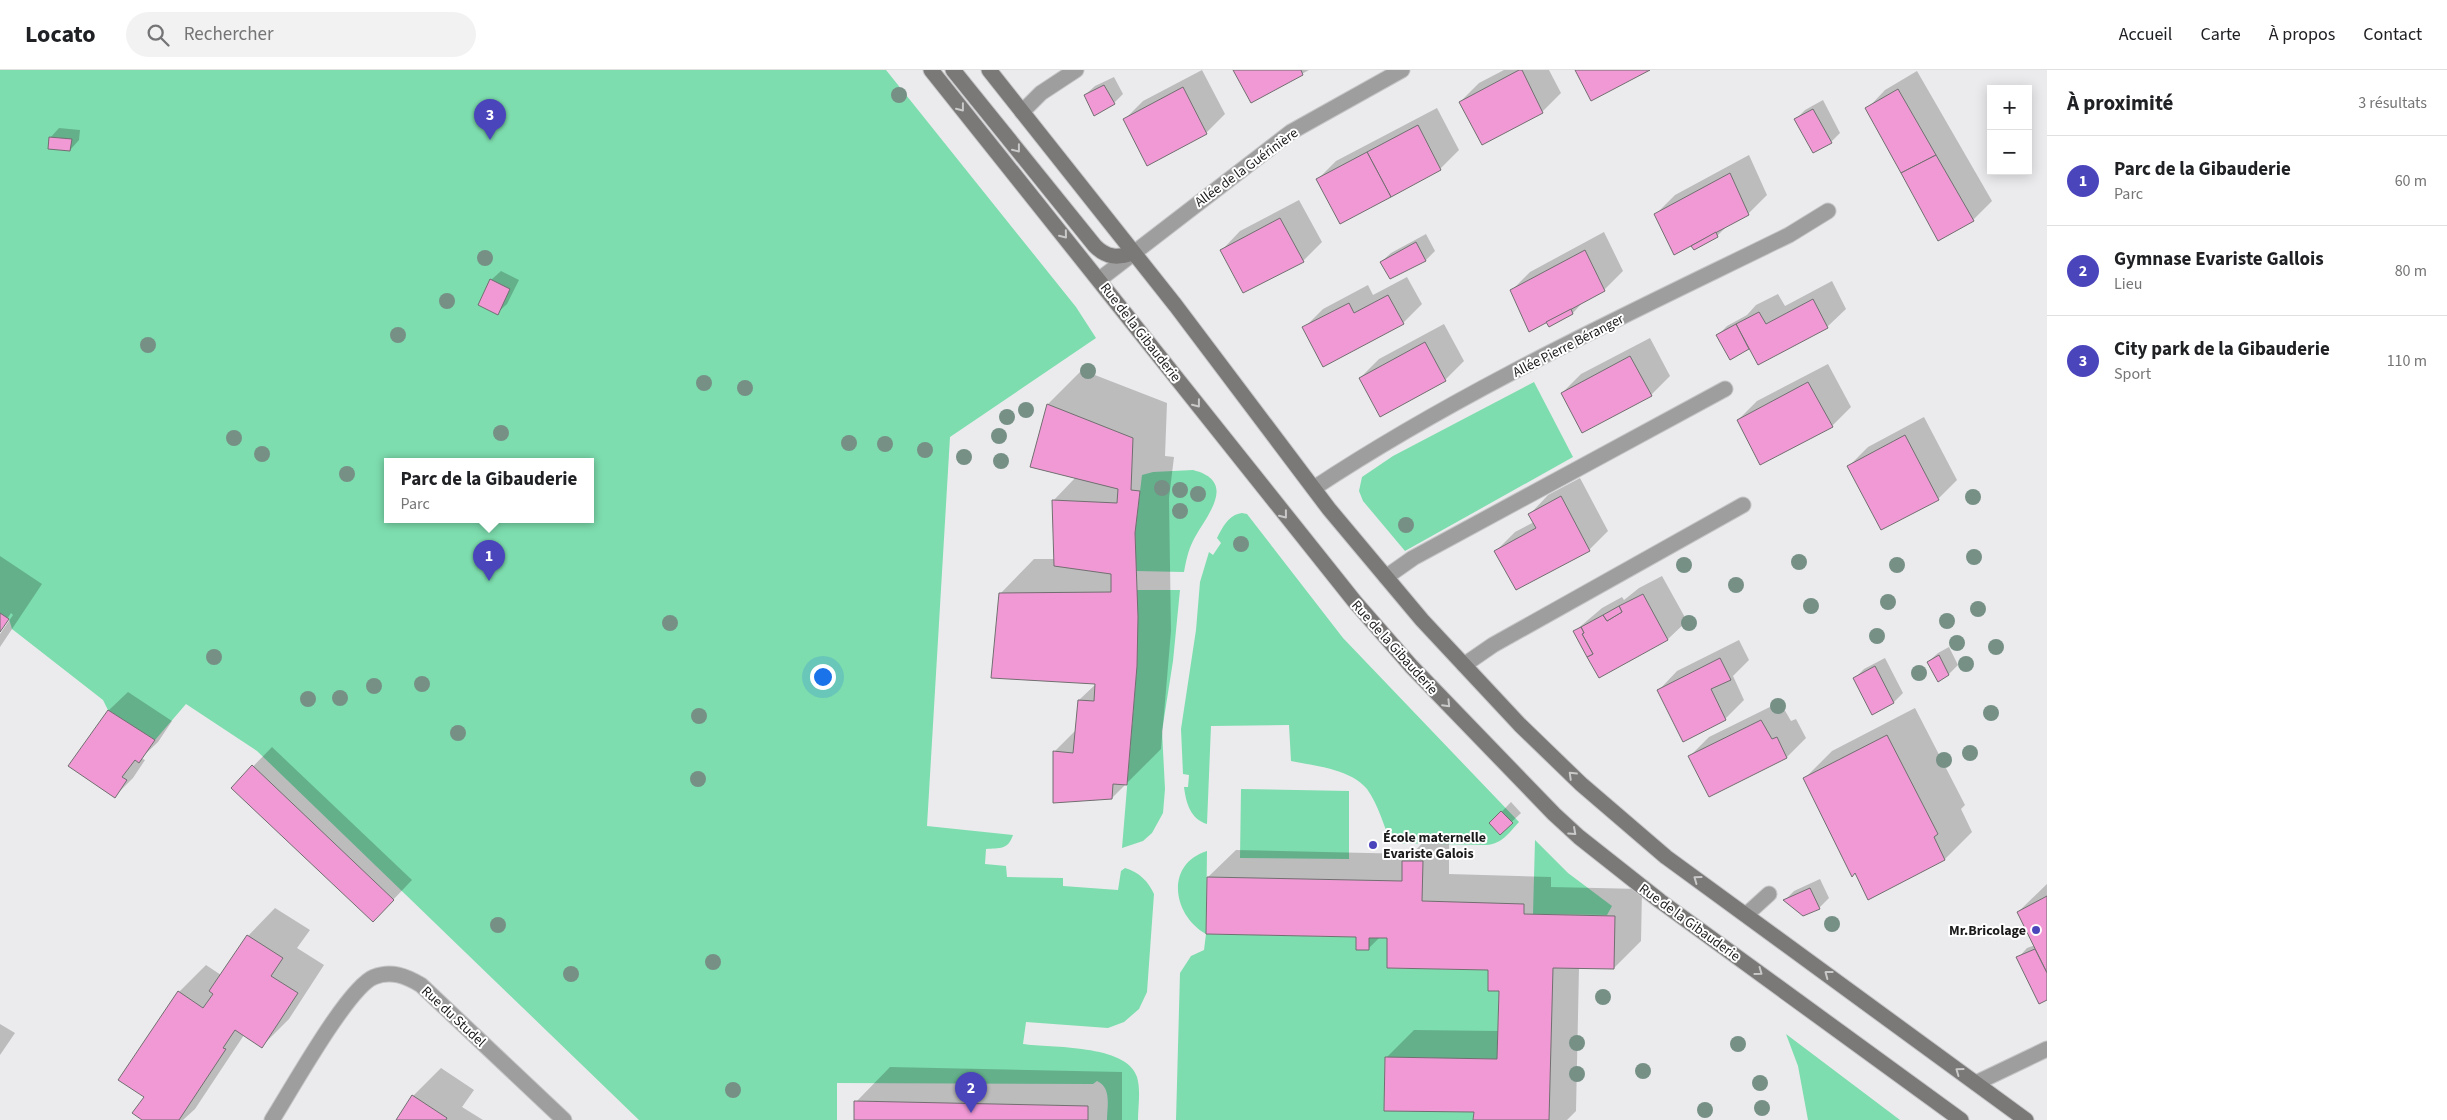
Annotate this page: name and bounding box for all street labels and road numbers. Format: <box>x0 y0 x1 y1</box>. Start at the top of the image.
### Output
street label: Allée de la Guérinière <box>1191 123 1302 212</box>
street label: Rue de la Gibauderie <box>1095 279 1185 386</box>
street label: Allée Pierre Béranger <box>1509 309 1628 383</box>
street label: Rue de la Gibauderie <box>1346 596 1442 699</box>
street label: Rue de la Gibauderie <box>1635 879 1744 966</box>
street label: Rue du Studel <box>417 982 490 1052</box>

